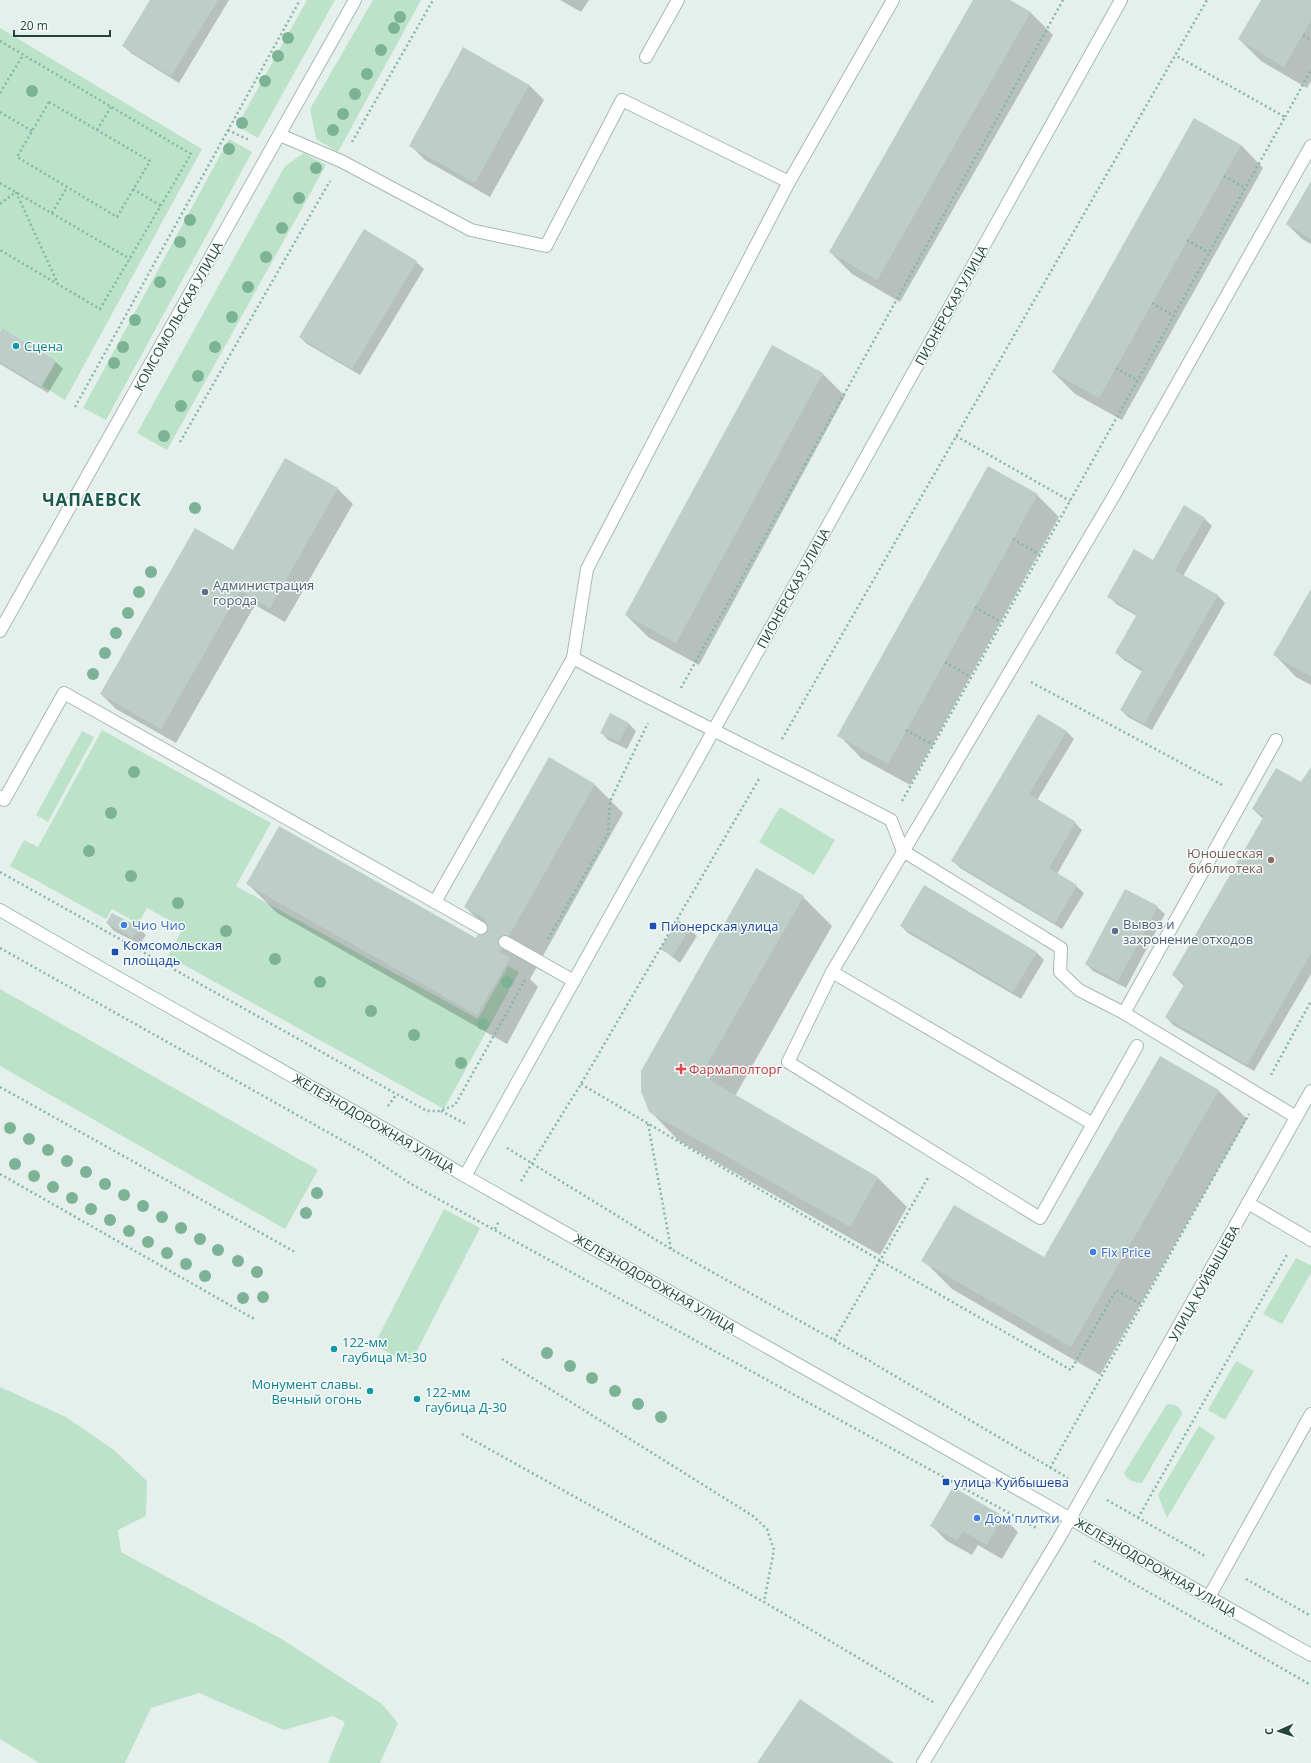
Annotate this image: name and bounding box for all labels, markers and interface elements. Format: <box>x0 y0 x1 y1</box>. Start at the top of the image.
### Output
scale bar <box>14 12 110 38</box>
text: 20 m <box>20 17 48 34</box>
street label: КОМСОМОЛЬСКАЯ УЛИЦА <box>129 237 227 394</box>
street label: ПИОНЕРСКАЯ УЛИЦА <box>910 241 992 368</box>
place label: Сцена <box>24 337 63 355</box>
marker: Сцена <box>11 341 21 351</box>
district label: ЧАПАЕВСК <box>42 488 142 511</box>
street label: ПИОНЕРСКАЯ УЛИЦА <box>752 524 834 651</box>
place label: Администрация города <box>213 576 314 609</box>
marker: Администрация города <box>200 587 210 597</box>
place label: Юношеская библиотека <box>1187 844 1263 877</box>
marker: Юношеская библиотека <box>1266 855 1276 865</box>
place label: Вывоз и захронение отходов <box>1123 915 1253 948</box>
place label: Чио Чио <box>132 916 186 934</box>
place label: Пионерская улица <box>661 917 778 935</box>
marker: Чио Чио <box>119 920 129 930</box>
marker: Пионерская улица <box>648 921 658 931</box>
marker: Вывоз и захронение отходов <box>1110 926 1120 936</box>
place label: Комсомольская площадь <box>123 936 222 969</box>
marker: Комсомольская площадь <box>110 947 120 957</box>
place label: Фармаполторг <box>689 1060 783 1078</box>
marker: Фармаполторг <box>676 1064 686 1074</box>
street label: ЖЕЛЕЗНОДОРОЖНАЯ УЛИЦА <box>290 1069 459 1177</box>
street label: УЛИЦА КУЙБЫШЕВА <box>1165 1221 1244 1344</box>
street label: ЖЕЛЕЗНОДОРОЖНАЯ УЛИЦА <box>571 1229 740 1337</box>
place label: Fix Price <box>1101 1243 1151 1261</box>
marker: Fix Price <box>1088 1247 1098 1257</box>
place label: 122-мм гаубица М-30 <box>342 1333 427 1366</box>
marker: 122-мм гаубица М-30 <box>329 1344 339 1354</box>
place label: Монумент славы. Вечный огонь <box>251 1375 362 1408</box>
place label: 122-мм гаубица Д-30 <box>425 1383 507 1416</box>
marker: Монумент славы. Вечный огонь <box>365 1386 375 1396</box>
marker: 122-мм гаубица Д-30 <box>412 1394 422 1404</box>
place label: улица Куйбышева <box>954 1473 1069 1491</box>
marker: улица Куйбышева <box>941 1477 951 1487</box>
place label: Дом плитки <box>985 1509 1060 1527</box>
marker: Дом плитки <box>972 1513 982 1523</box>
street label: ЖЕЛЕЗНОДОРОЖНАЯ УЛИЦА <box>1072 1513 1241 1621</box>
north arrow <box>1259 1711 1299 1751</box>
text: С <box>1261 1728 1276 1735</box>

